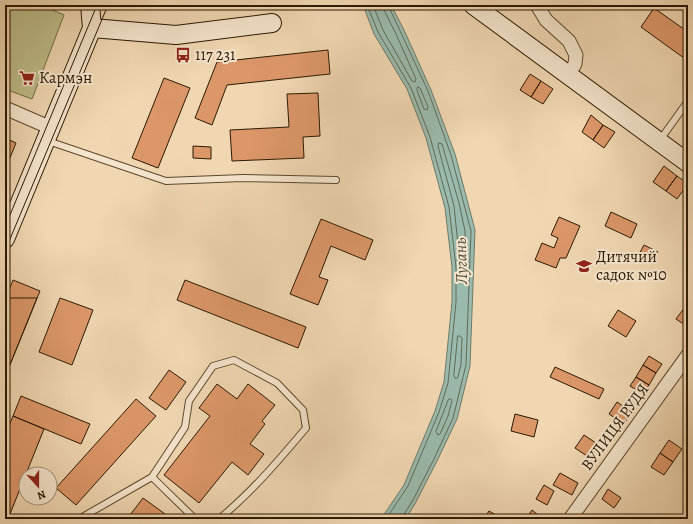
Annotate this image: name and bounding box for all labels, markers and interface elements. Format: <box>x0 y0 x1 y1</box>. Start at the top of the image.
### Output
place label: 117 231 <box>195 44 236 66</box>
bus stop icon: 117 231 <box>174 46 192 64</box>
place label: Кармэн <box>39 67 92 89</box>
supermarket icon: Кармэн <box>18 69 36 87</box>
water label: Лугань <box>449 237 473 286</box>
place label: Дитячий садок №10 <box>596 246 667 286</box>
school or university icon: Дитячий садок №10 <box>575 257 593 275</box>
street label: ВУЛИЦЯ РУДЯ <box>576 379 654 475</box>
north arrow <box>18 466 58 506</box>
text: N <box>35 486 48 503</box>

